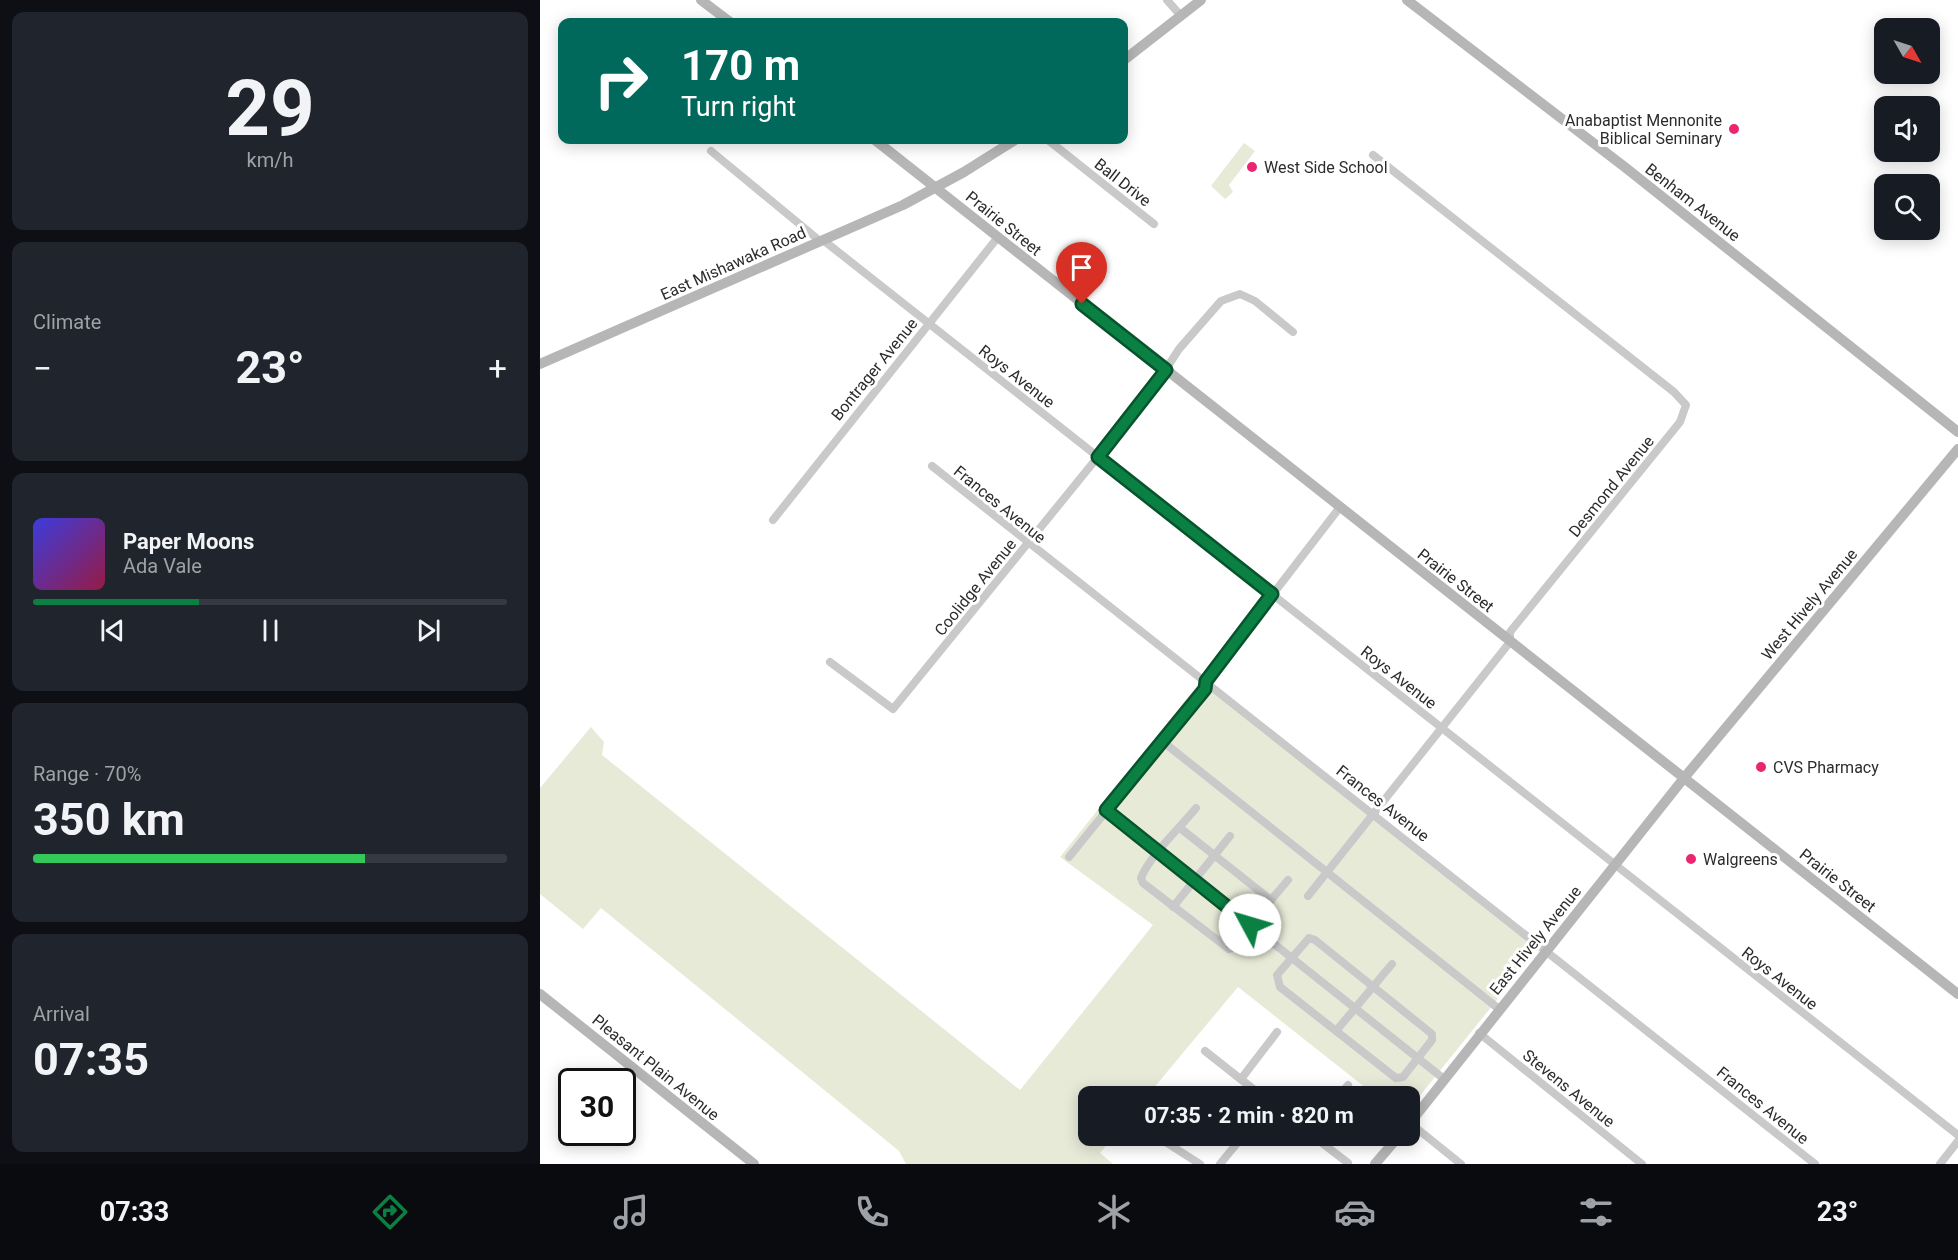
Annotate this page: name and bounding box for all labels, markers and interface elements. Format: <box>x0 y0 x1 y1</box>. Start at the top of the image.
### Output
north arrow <box>1874 18 1940 84</box>
map controls <box>1874 18 1940 240</box>
text: 170 m <box>681 41 800 90</box>
icon: right <box>582 42 660 120</box>
text: 29 <box>225 63 315 154</box>
text: Turn right <box>681 91 796 123</box>
button: sound <box>1874 96 1940 162</box>
place label: Anabaptist Mennonite Biblical Seminary <box>1565 111 1722 148</box>
marker: Anabaptist Mennonite Biblical Seminary <box>1727 122 1741 136</box>
text: km/h <box>247 148 293 172</box>
street label: Ball Drive <box>1091 154 1155 210</box>
place label: West Side School <box>1264 158 1388 177</box>
street label: Benham Avenue <box>1641 159 1744 245</box>
marker: West Side School <box>1245 160 1259 174</box>
button: search <box>1874 174 1940 240</box>
street label: Prairie Street <box>962 187 1045 260</box>
street label: East Mishawaka Road <box>658 223 809 304</box>
pin <box>1056 242 1107 304</box>
icon: arrive <box>1065 251 1098 284</box>
text: Climate <box>33 310 101 334</box>
street label: Bontrager Avenue <box>827 314 921 424</box>
text: 23° <box>235 341 305 394</box>
street label: Roys Avenue <box>975 341 1058 412</box>
text: − <box>33 349 52 388</box>
text: + <box>488 349 507 388</box>
street label: Desmond Avenue <box>1565 432 1658 541</box>
street label: Frances Avenue <box>950 462 1049 547</box>
text: Paper Moons <box>123 529 254 554</box>
street label: Coolidge Avenue <box>930 535 1020 640</box>
street label: Prairie Street <box>1414 545 1498 616</box>
street label: West Hively Avenue <box>1757 545 1861 664</box>
text: Ada Vale <box>123 554 202 578</box>
icon: previous <box>96 614 129 647</box>
icon: pause <box>254 614 287 647</box>
icon: next <box>412 614 445 647</box>
street label: Roys Avenue <box>1357 642 1440 713</box>
place label: CVS Pharmacy <box>1773 758 1879 777</box>
marker: CVS Pharmacy <box>1754 760 1768 774</box>
street label: Frances Avenue <box>1332 761 1433 846</box>
text: Range · 70% <box>33 762 141 786</box>
text: 350 km <box>33 793 185 846</box>
street label: Prairie Street <box>1796 845 1880 916</box>
place label: Walgreens <box>1703 850 1778 869</box>
marker: Walgreens <box>1684 852 1698 866</box>
street label: East Hively Avenue <box>1486 882 1585 999</box>
position arrow <box>1218 893 1282 957</box>
street label: Roys Avenue <box>1738 943 1821 1014</box>
text: Arrival <box>33 1002 90 1026</box>
street label: Pleasant Plain Avenue <box>588 1010 723 1124</box>
text: 07:35 <box>33 1033 149 1086</box>
street label: Stevens Avenue <box>1519 1046 1618 1131</box>
street label: Frances Avenue <box>1713 1063 1812 1148</box>
speed limit sign: 30 <box>558 1068 636 1146</box>
text: 07:35 · 2 min · 820 m <box>1144 1103 1354 1128</box>
icon: directions <box>369 1191 411 1233</box>
icon: music <box>610 1191 652 1233</box>
icon: phone <box>851 1191 893 1233</box>
icon: climate <box>1093 1191 1135 1233</box>
icon: car <box>1334 1191 1376 1233</box>
icon: filters <box>1575 1191 1617 1233</box>
text: 07:33 <box>100 1196 169 1228</box>
text: 23° <box>1817 1196 1858 1228</box>

